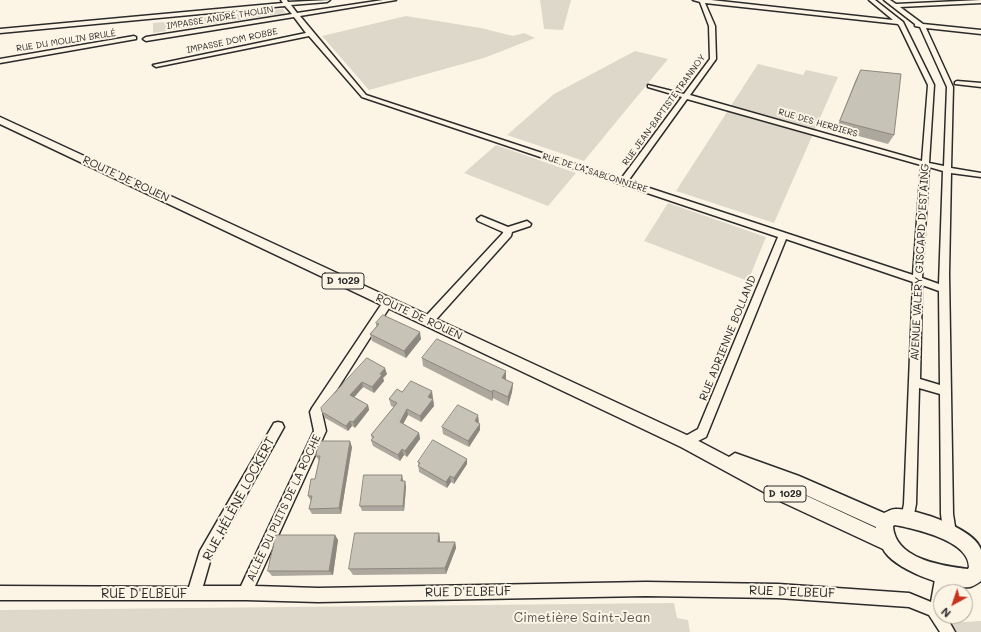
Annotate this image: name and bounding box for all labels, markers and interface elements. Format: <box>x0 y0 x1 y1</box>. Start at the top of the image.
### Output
street label: IMPASSE ANDRÉ THOUIN <box>166 4 274 32</box>
street label: IMPASSE DOM ROBBE <box>185 26 279 56</box>
street label: RUE DU MOULIN BRULÉ <box>15 28 117 54</box>
street label: RUE JEAN-BAPTISTE TRANNOY <box>620 53 708 167</box>
street label: RUE DES HERBIERS <box>777 107 859 139</box>
street label: RUE DE LA SABLONNIÈRE <box>541 151 649 195</box>
street label: ROUTE DE ROUEN <box>81 153 171 205</box>
street label: AVENUE VALÉRY GISCARD D'ESTAING <box>908 163 932 361</box>
road number: D 1029 <box>322 273 364 289</box>
street label: RUE ADRIENNE BOLLAND <box>697 273 759 403</box>
street label: ROUTE DE ROUEN <box>374 291 464 343</box>
street label: ALLÉE DU PUITS DE LA ROCHE <box>244 432 324 584</box>
street label: RUE HÉLÈNE LOCKERT <box>200 434 278 564</box>
road number: D 1029 <box>764 486 806 502</box>
street label: RUE D'ELBEUF <box>425 583 511 601</box>
street label: RUE D'ELBEUF <box>749 583 835 601</box>
north arrow <box>933 584 973 624</box>
street label: RUE D'ELBEUF <box>101 586 187 602</box>
text: N <box>938 604 954 621</box>
park label: Cimetière Saint-Jean <box>514 610 650 626</box>

